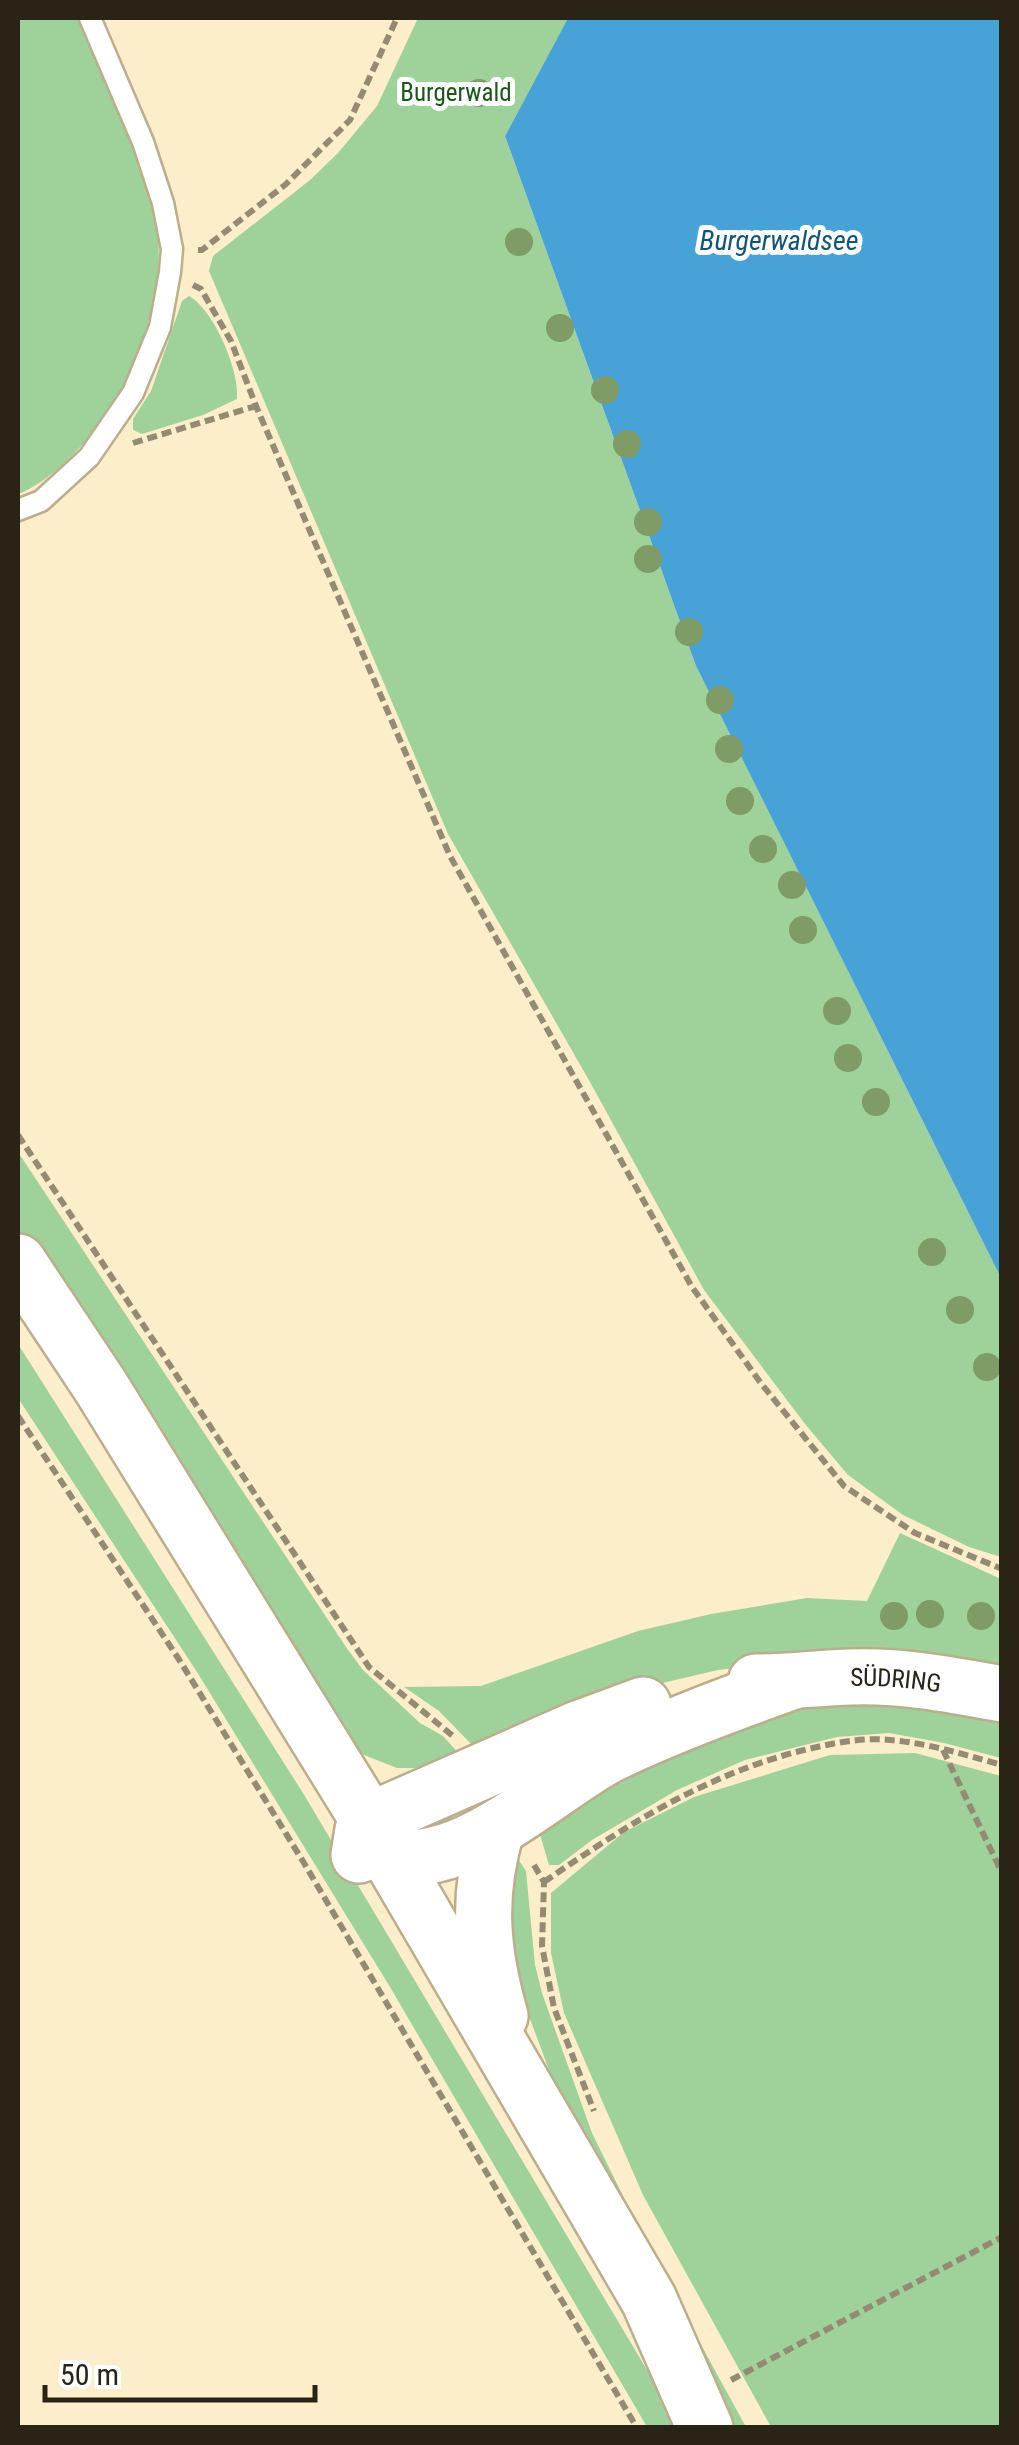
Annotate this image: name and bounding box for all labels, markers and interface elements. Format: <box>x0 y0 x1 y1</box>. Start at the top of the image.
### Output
park label: Burgerwald <box>400 78 512 107</box>
water label: Burgerwaldsee <box>700 224 858 257</box>
street label: SÜDRING <box>850 1662 943 1698</box>
scale bar <box>45 2340 315 2402</box>
text: 50 m <box>60 2357 119 2392</box>

